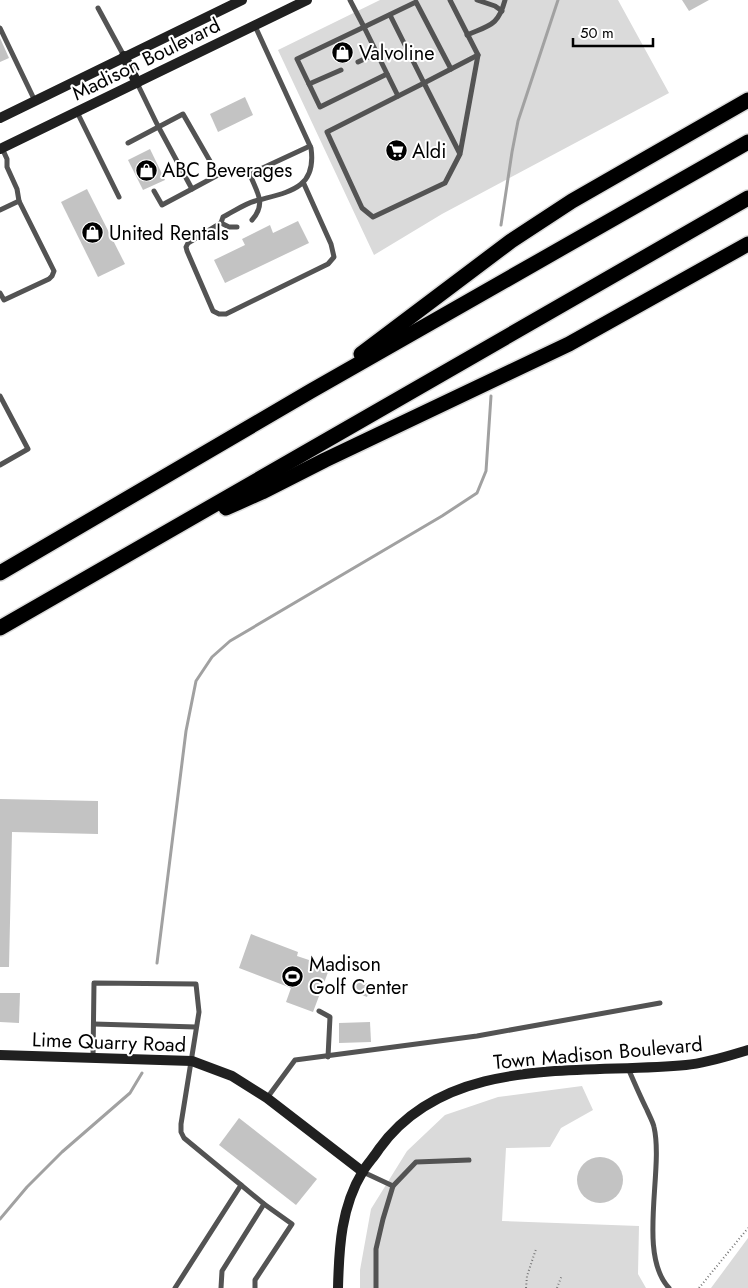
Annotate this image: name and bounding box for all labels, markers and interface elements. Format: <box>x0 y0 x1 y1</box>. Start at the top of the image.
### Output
street label: Madison Boulevard <box>67 11 225 108</box>
scale bar <box>573 15 653 47</box>
text: 50 m <box>580 22 614 44</box>
place label: Valvoline <box>359 39 434 68</box>
shop icon: Valvoline <box>331 41 355 65</box>
place label: Aldi <box>412 137 446 166</box>
supermarket icon: Aldi <box>384 139 408 163</box>
place label: ABC Beverages <box>162 156 292 185</box>
shop icon: ABC Beverages <box>134 158 158 182</box>
place label: United Rentals <box>109 219 229 248</box>
shop icon: United Rentals <box>81 221 105 245</box>
place label: Madison Golf Center <box>309 950 408 1002</box>
sports icon: Madison Golf Center <box>281 964 305 988</box>
street label: Lime Quarry Road <box>31 1025 187 1060</box>
street label: Town Madison Boulevard <box>492 1030 704 1077</box>

